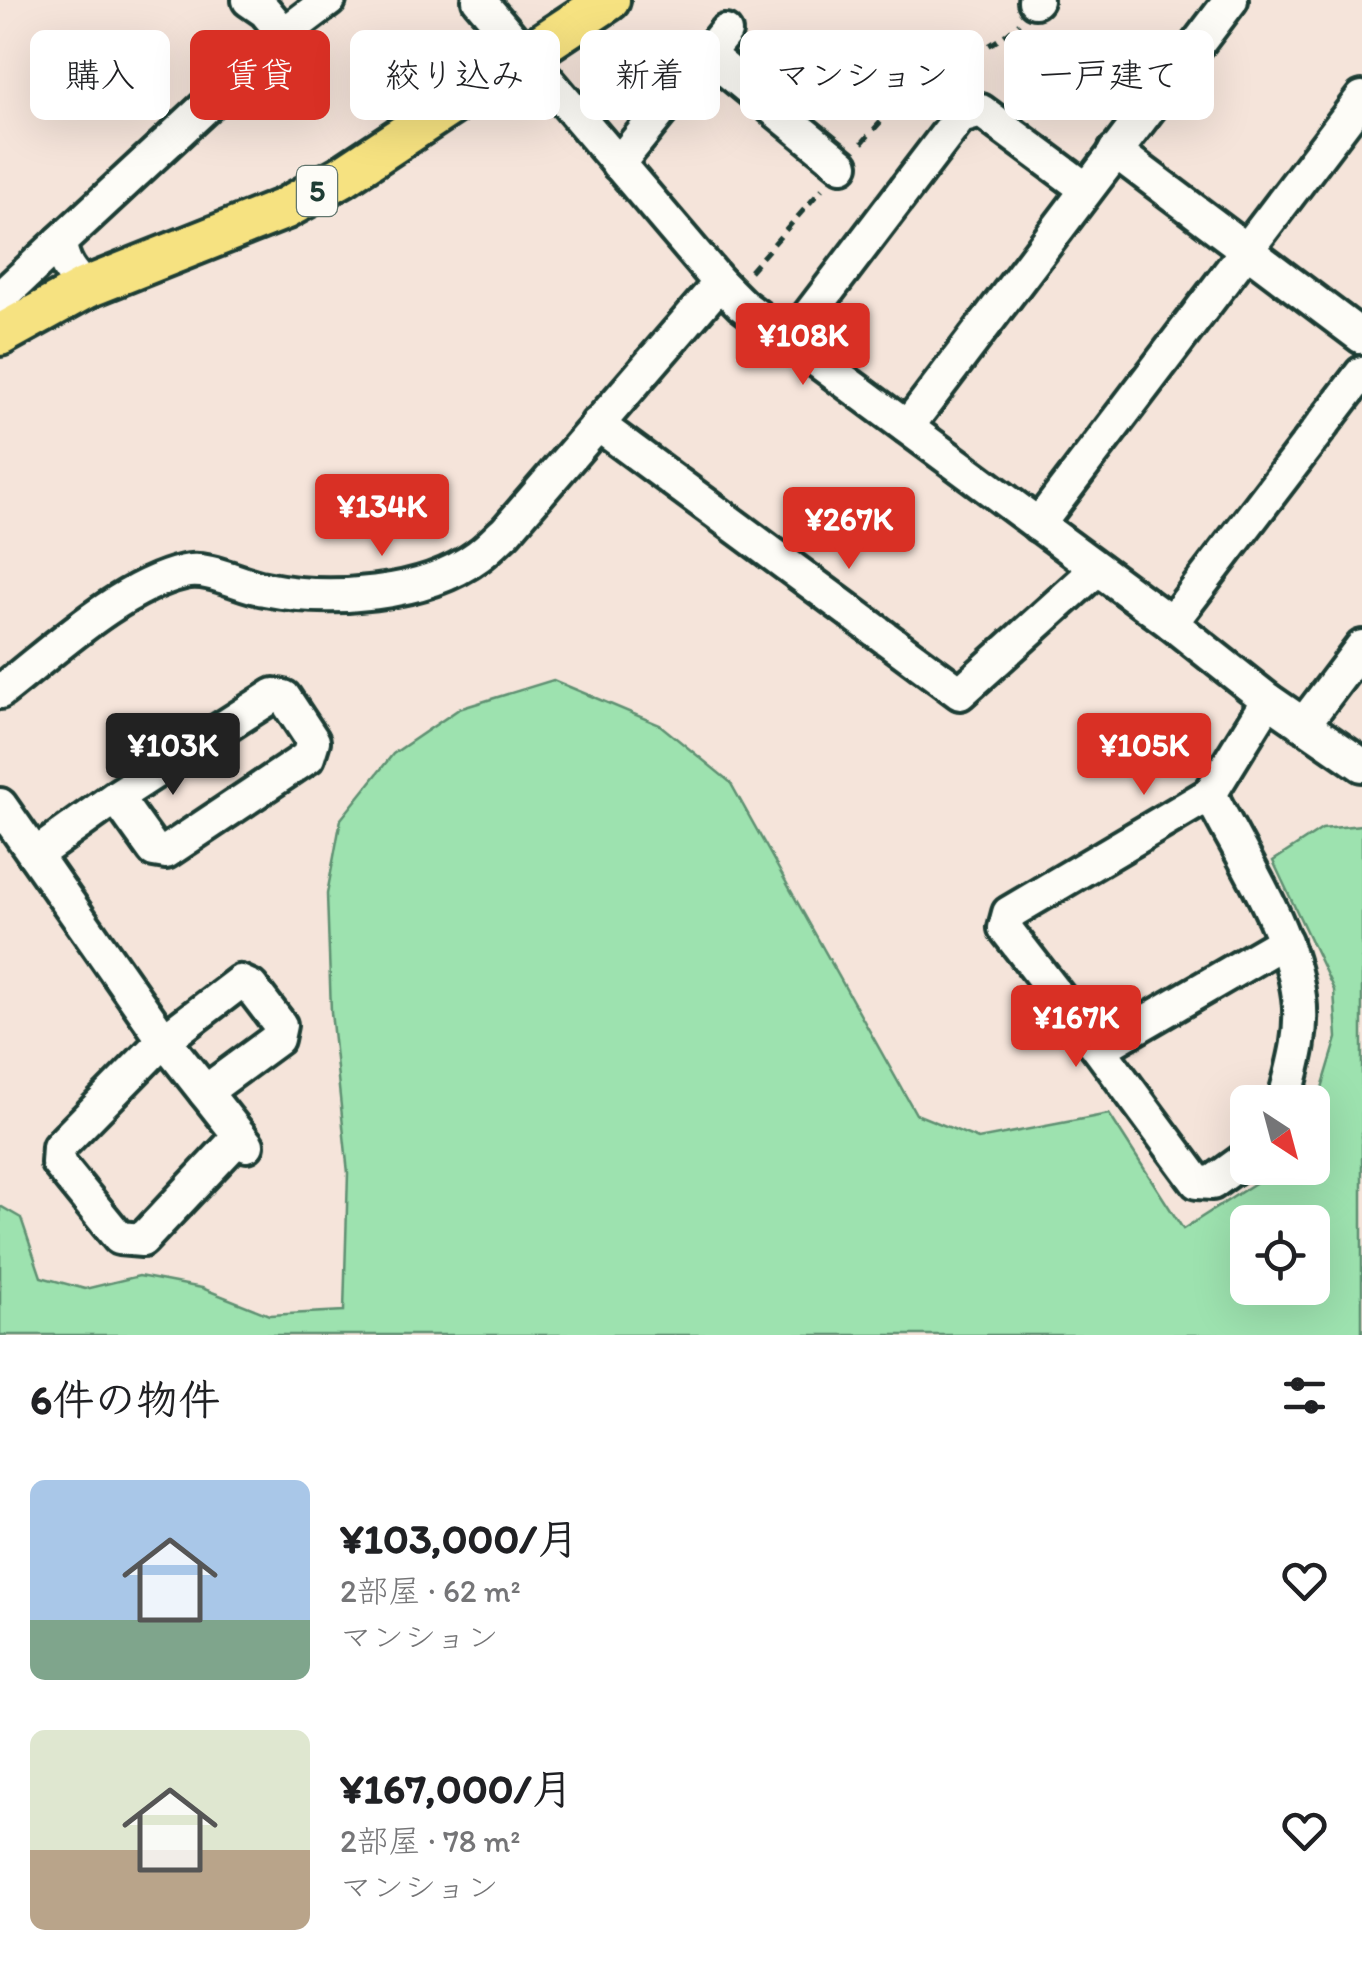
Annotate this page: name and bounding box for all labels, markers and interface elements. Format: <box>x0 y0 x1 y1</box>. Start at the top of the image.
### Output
chip: 購入 <box>30 30 170 120</box>
chip: 賃貸 <box>190 30 330 120</box>
chip: 絞り込み <box>350 30 560 120</box>
chip: 新着 <box>580 30 720 120</box>
chip: マンション <box>740 30 984 120</box>
chip: 一戸建て <box>1004 30 1214 120</box>
road number: 5 <box>297 166 337 216</box>
pin: ¥108K <box>733 303 873 388</box>
text: ¥108K <box>758 316 848 354</box>
pin: ¥134K <box>312 474 452 559</box>
text: ¥134K <box>337 487 427 525</box>
pin: ¥267K <box>779 487 919 572</box>
text: ¥267K <box>805 500 893 538</box>
pin: ¥103K <box>103 713 243 798</box>
pin: ¥105K <box>1074 713 1214 798</box>
text: ¥103K <box>128 726 218 764</box>
text: ¥105K <box>1099 726 1189 764</box>
pin: ¥167K <box>1006 985 1146 1070</box>
text: ¥167K <box>1033 998 1119 1036</box>
north arrow <box>1230 1085 1330 1185</box>
map controls <box>1230 1085 1330 1305</box>
button: locate <box>1230 1205 1330 1305</box>
icon: filters <box>1277 1368 1332 1423</box>
text: 6件の物件 <box>30 1374 220 1425</box>
text: ¥103,000/月 <box>340 1513 579 1564</box>
icon: home <box>110 1520 230 1640</box>
icon: heart <box>1277 1553 1332 1608</box>
text: 2部屋 · 62 m² <box>340 1572 521 1610</box>
text: マンション <box>340 1618 499 1656</box>
text: ¥167,000/月 <box>340 1763 573 1814</box>
icon: home <box>110 1770 230 1890</box>
icon: heart <box>1277 1803 1332 1858</box>
text: 2部屋 · 78 m² <box>340 1822 520 1860</box>
text: マンション <box>340 1868 499 1906</box>

